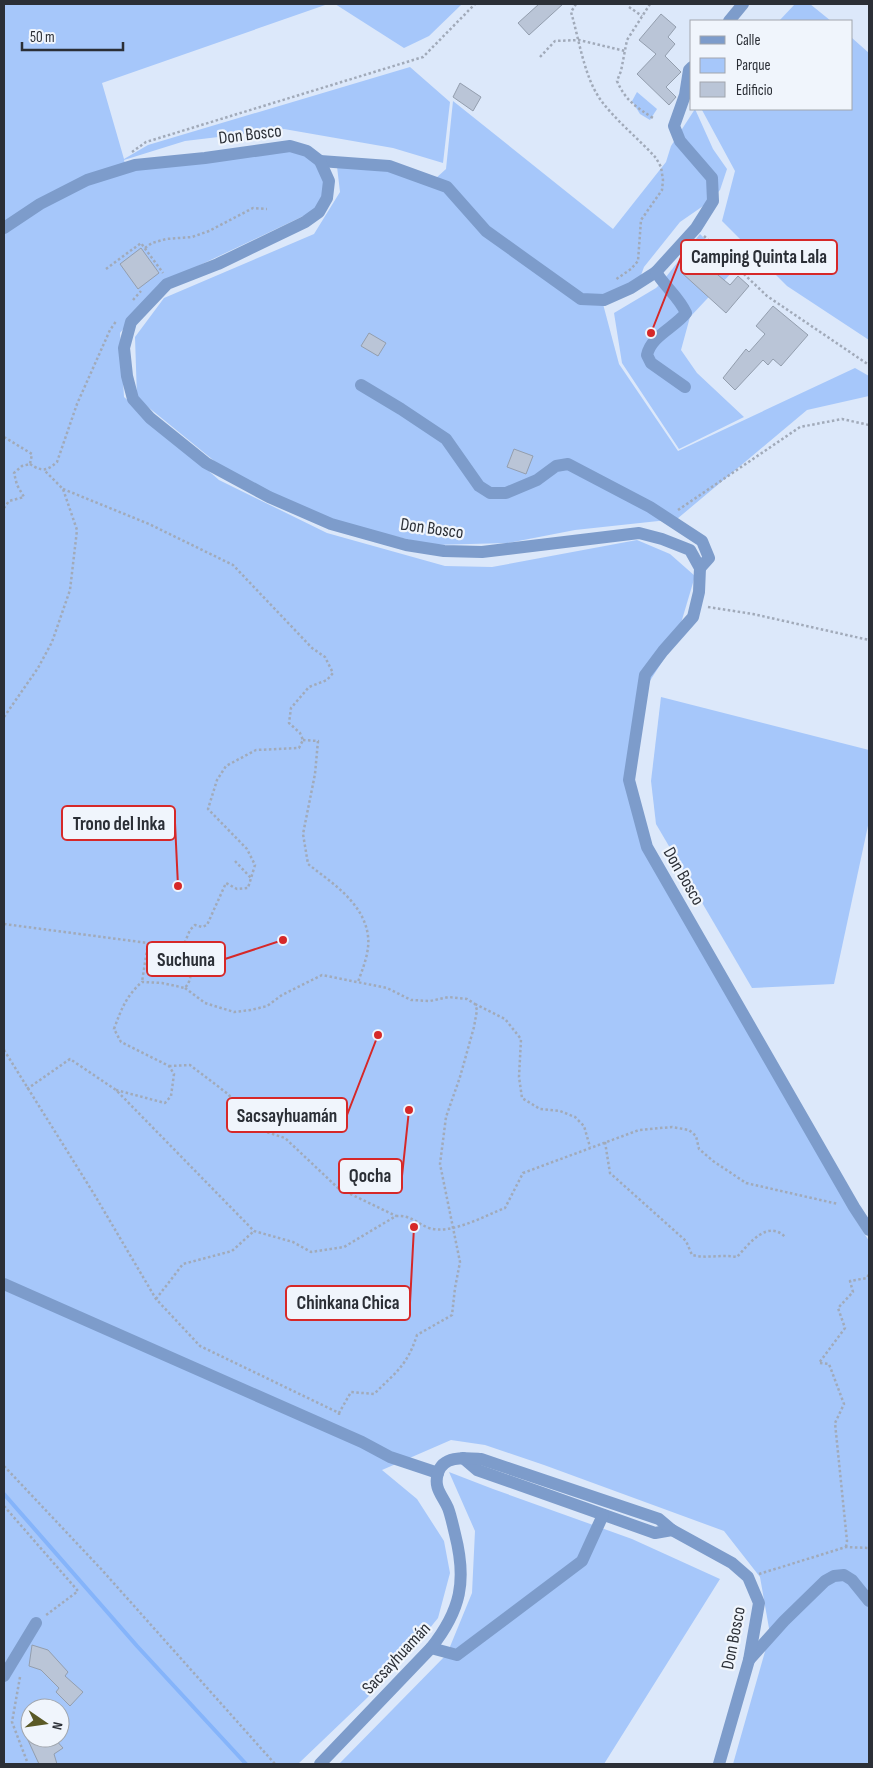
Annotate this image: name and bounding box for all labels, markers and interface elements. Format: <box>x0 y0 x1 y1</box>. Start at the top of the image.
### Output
scale bar <box>22 20 124 52</box>
legend <box>690 20 853 110</box>
text: 50 m <box>30 28 55 47</box>
text: Calle <box>736 31 760 50</box>
text: Parque <box>736 56 771 75</box>
text: Edificio <box>736 81 773 100</box>
street label: Don Bosco <box>217 120 283 149</box>
callout: Camping Quinta Lala <box>681 240 837 274</box>
text: Camping Quinta Lala <box>691 246 827 269</box>
street label: Don Bosco <box>399 514 465 543</box>
callout: Trono del Inka <box>62 806 175 840</box>
text: Trono del Inka <box>73 813 165 836</box>
street label: Don Bosco <box>659 844 709 909</box>
callout: Suchuna <box>147 942 225 976</box>
text: Suchuna <box>157 949 215 972</box>
callout: Sacsayhuamán <box>227 1098 347 1132</box>
text: Sacsayhuamán <box>237 1105 337 1128</box>
callout: Qocha <box>339 1159 402 1193</box>
text: Qocha <box>349 1165 391 1188</box>
callout: Chinkana Chica <box>286 1286 410 1320</box>
text: Chinkana Chica <box>296 1292 400 1315</box>
street label: Don Bosco <box>717 1605 750 1671</box>
street label: Sacsayhuamán <box>358 1618 435 1699</box>
north arrow <box>20 1698 70 1748</box>
text: N <box>48 1720 66 1731</box>

